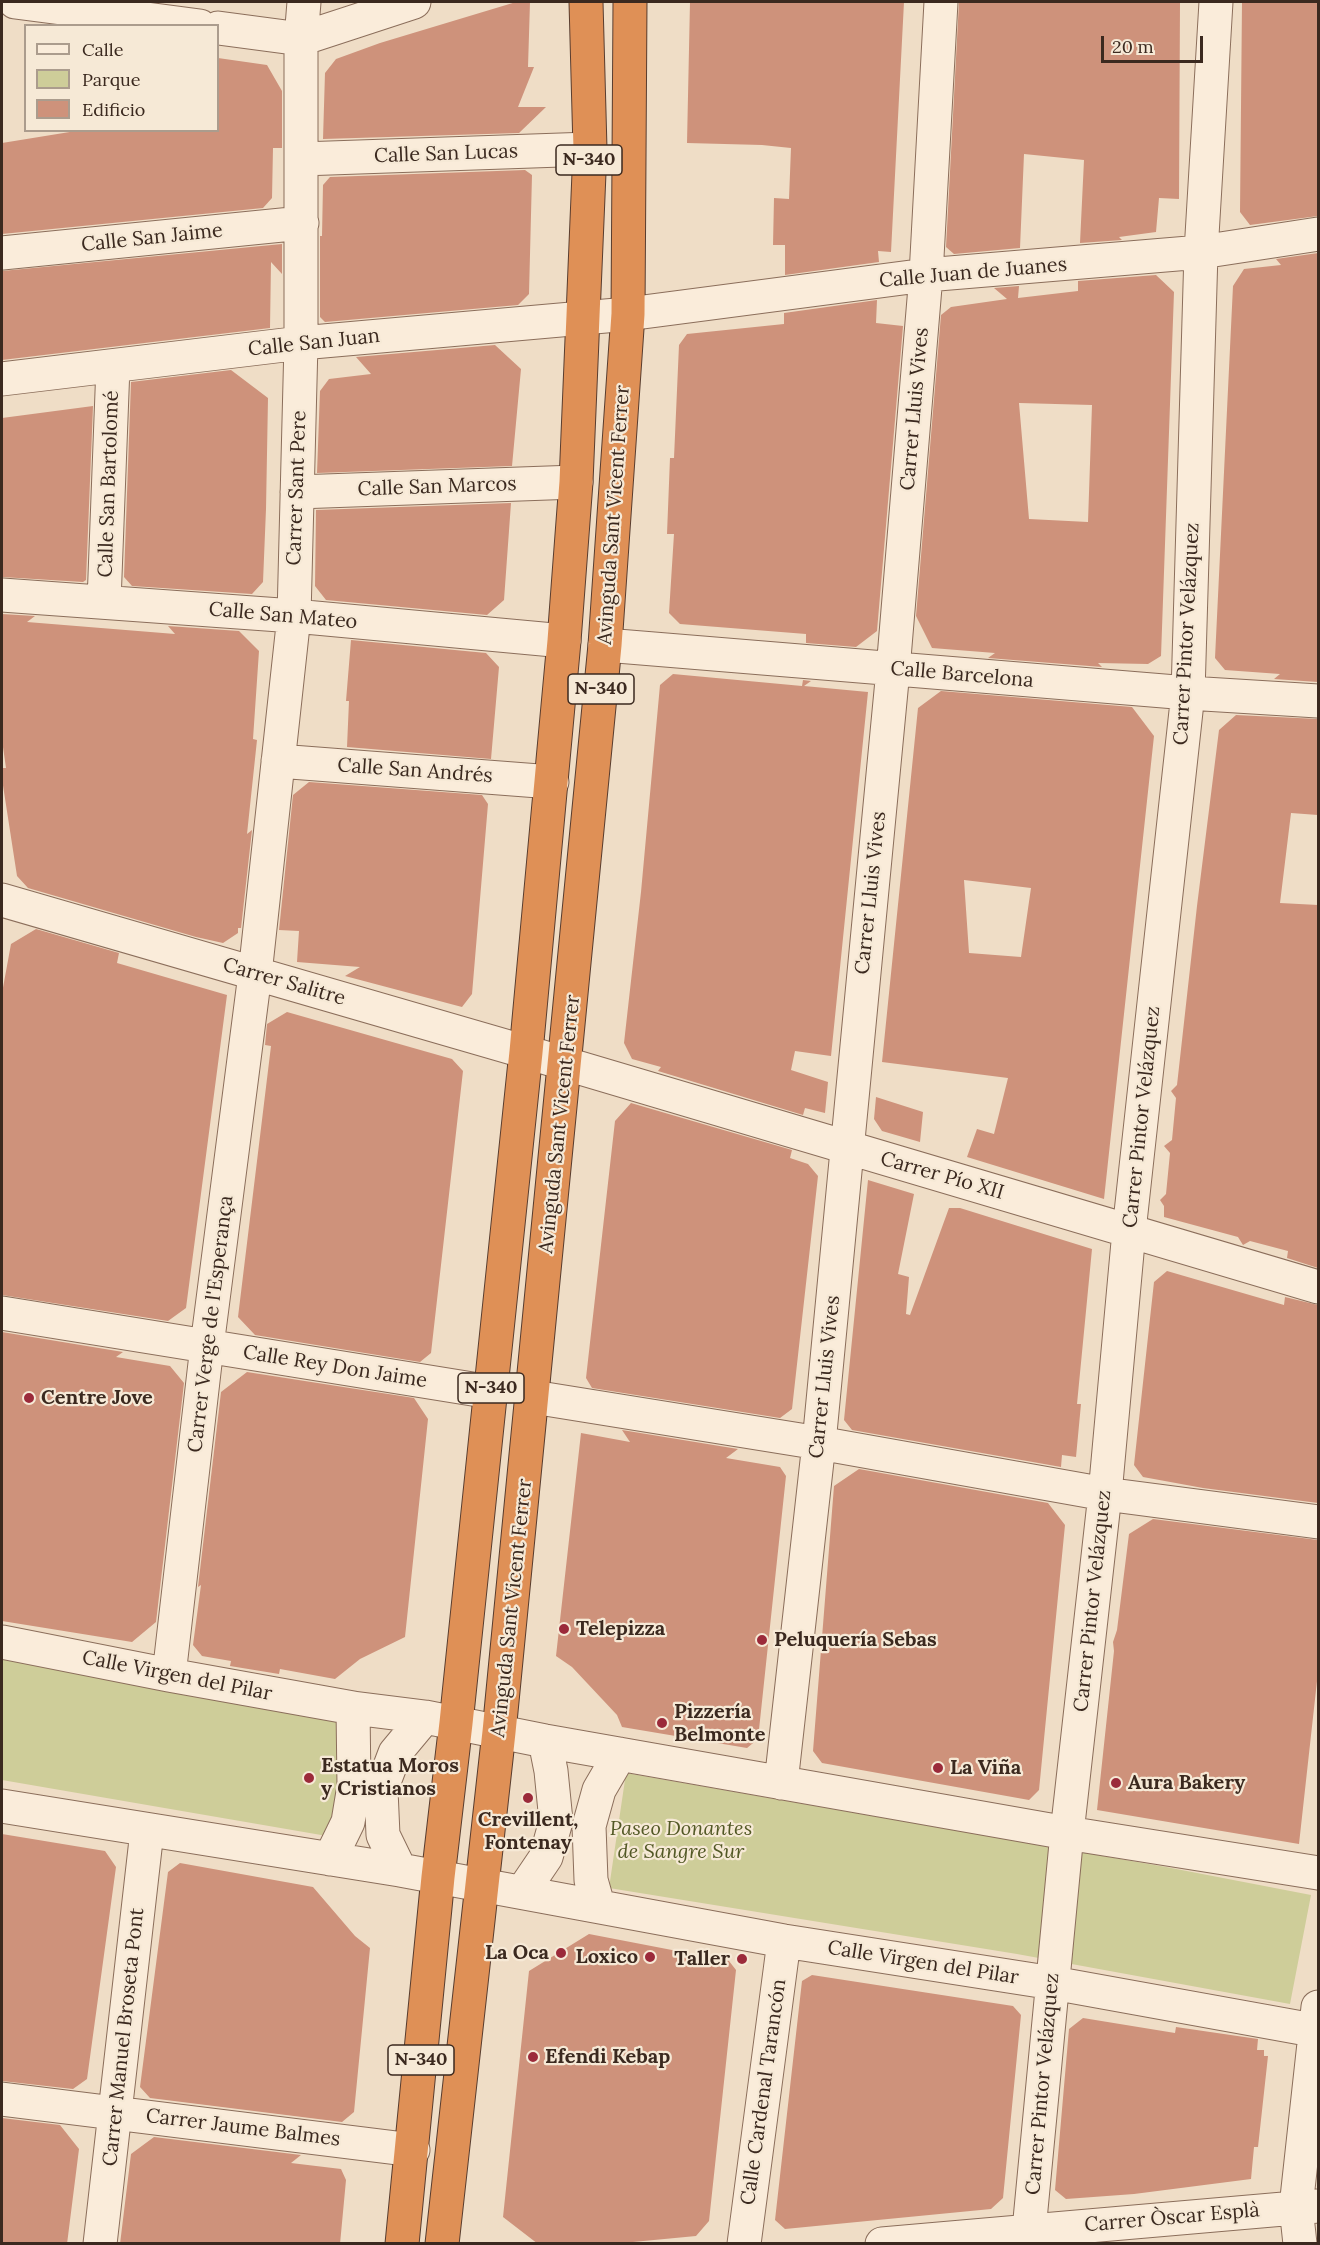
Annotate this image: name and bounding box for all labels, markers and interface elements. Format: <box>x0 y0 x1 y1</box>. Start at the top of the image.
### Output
legend <box>24 24 219 132</box>
scale bar <box>1104 24 1206 62</box>
text: 20 m <box>1112 35 1154 58</box>
text: Calle <box>82 38 123 61</box>
text: Parque <box>82 68 141 91</box>
text: Edificio <box>82 98 145 121</box>
street label: Calle San Lucas <box>374 139 518 169</box>
road number: N-340 <box>556 145 622 175</box>
street label: Calle San Jaime <box>80 219 224 257</box>
street label: Calle Juan de Juanes <box>878 253 1068 293</box>
street label: Calle San Juan <box>247 324 381 362</box>
street label: Carrer Lluis Vives <box>896 326 934 492</box>
street label: Avinguda Sant Vicent Ferrer <box>593 384 635 646</box>
street label: Calle San Bartolomé <box>94 390 124 578</box>
street label: Carrer Sant Pere <box>282 410 312 566</box>
street label: Calle San Marcos <box>357 472 517 502</box>
street label: Carrer Pintor Velázquez <box>1169 522 1205 746</box>
street label: Calle San Mateo <box>208 598 358 634</box>
street label: Calle Barcelona <box>889 657 1035 693</box>
road number: N-340 <box>568 674 634 704</box>
street label: Calle San Andrés <box>337 754 493 788</box>
street label: Carrer Lluis Vives <box>851 810 891 976</box>
street label: Carrer Salitre <box>220 953 348 1011</box>
street label: Avinguda Sant Vicent Ferrer <box>534 993 586 1255</box>
street label: Carrer Pintor Velázquez <box>1118 1005 1166 1229</box>
street label: Carrer Pío XII <box>877 1147 1007 1205</box>
street label: Carrer Verge de l'Esperança <box>183 1194 239 1454</box>
street label: Carrer Lluis Vives <box>805 1294 845 1460</box>
street label: Calle Rey Don Jaime <box>241 1341 429 1393</box>
road number: N-340 <box>458 1373 524 1403</box>
place label: Centre Jove <box>41 1386 153 1410</box>
marker: Centre Jove <box>22 1391 36 1405</box>
street label: Avinguda Sant Vicent Ferrer <box>486 1477 538 1739</box>
street label: Carrer Pintor Velázquez <box>1069 1489 1117 1713</box>
place label: Telepizza <box>576 1617 665 1641</box>
marker: Telepizza <box>557 1622 571 1636</box>
place label: Peluquería Sebas <box>774 1628 937 1652</box>
marker: Peluquería Sebas <box>755 1633 769 1647</box>
street label: Calle Virgen del Pilar <box>80 1646 274 1706</box>
place label: Pizzería Belmonte <box>674 1700 766 1747</box>
marker: Pizzería Belmonte <box>655 1716 669 1730</box>
place label: Estatua Moros y Cristianos <box>321 1754 459 1801</box>
place label: La Viña <box>950 1756 1021 1780</box>
marker: La Viña <box>931 1761 945 1775</box>
marker: Estatua Moros y Cristianos <box>302 1771 316 1785</box>
place label: Aura Bakery <box>1128 1771 1245 1795</box>
marker: Aura Bakery <box>1109 1776 1123 1790</box>
marker: Crevillent, Fontenay <box>521 1791 535 1805</box>
place label: Crevillent, Fontenay <box>478 1808 578 1855</box>
park label: Paseo Donantes de Sangre Sur <box>610 1817 752 1864</box>
street label: Carrer Manuel Broseta Pont <box>98 1907 150 2167</box>
street label: Calle Virgen del Pilar <box>826 1936 1020 1990</box>
place label: La Oca <box>485 1941 549 1965</box>
place label: Loxico <box>576 1945 638 1969</box>
marker: La Oca <box>554 1946 568 1960</box>
place label: Taller <box>674 1947 730 1971</box>
marker: Loxico <box>643 1950 657 1964</box>
marker: Taller <box>735 1952 749 1966</box>
street label: Carrer Pintor Velázquez <box>1021 1972 1065 2196</box>
street label: Calle Cardenal Tarancón <box>736 1977 792 2207</box>
road number: N-340 <box>388 2045 454 2075</box>
place label: Efendi Kebap <box>545 2045 670 2069</box>
marker: Efendi Kebap <box>526 2050 540 2064</box>
street label: Carrer Jaume Balmes <box>144 2104 342 2152</box>
street label: Carrer Òscar Esplà <box>1083 2198 1261 2238</box>

